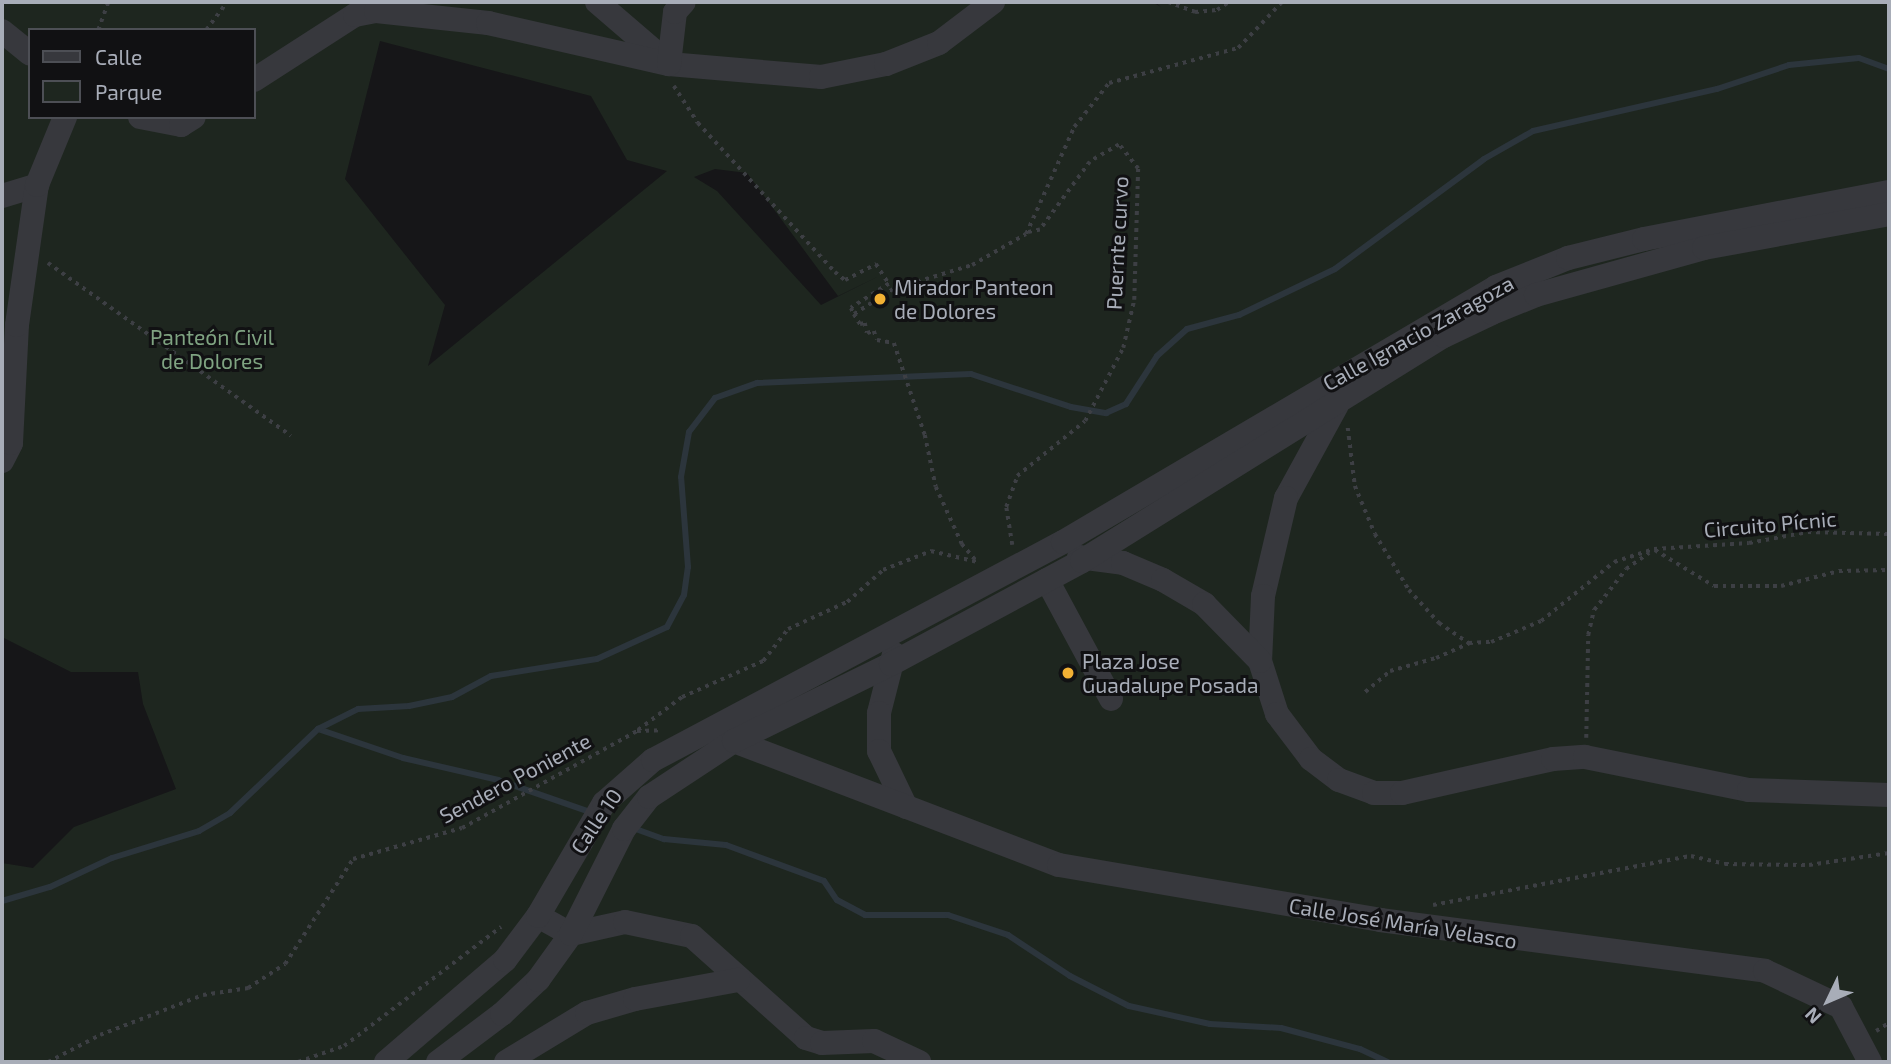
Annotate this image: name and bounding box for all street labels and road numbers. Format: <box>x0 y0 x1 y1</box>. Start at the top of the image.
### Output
street label: Puernte curvo <box>1101 176 1133 310</box>
street label: Calle Ignacio Zaragoza <box>1318 270 1518 396</box>
street label: Circuito Pícnic <box>1703 506 1837 542</box>
street label: Sendero Poniente <box>435 728 595 828</box>
street label: Calle 10 <box>565 784 627 858</box>
street label: Calle José María Velasco <box>1287 892 1519 954</box>

